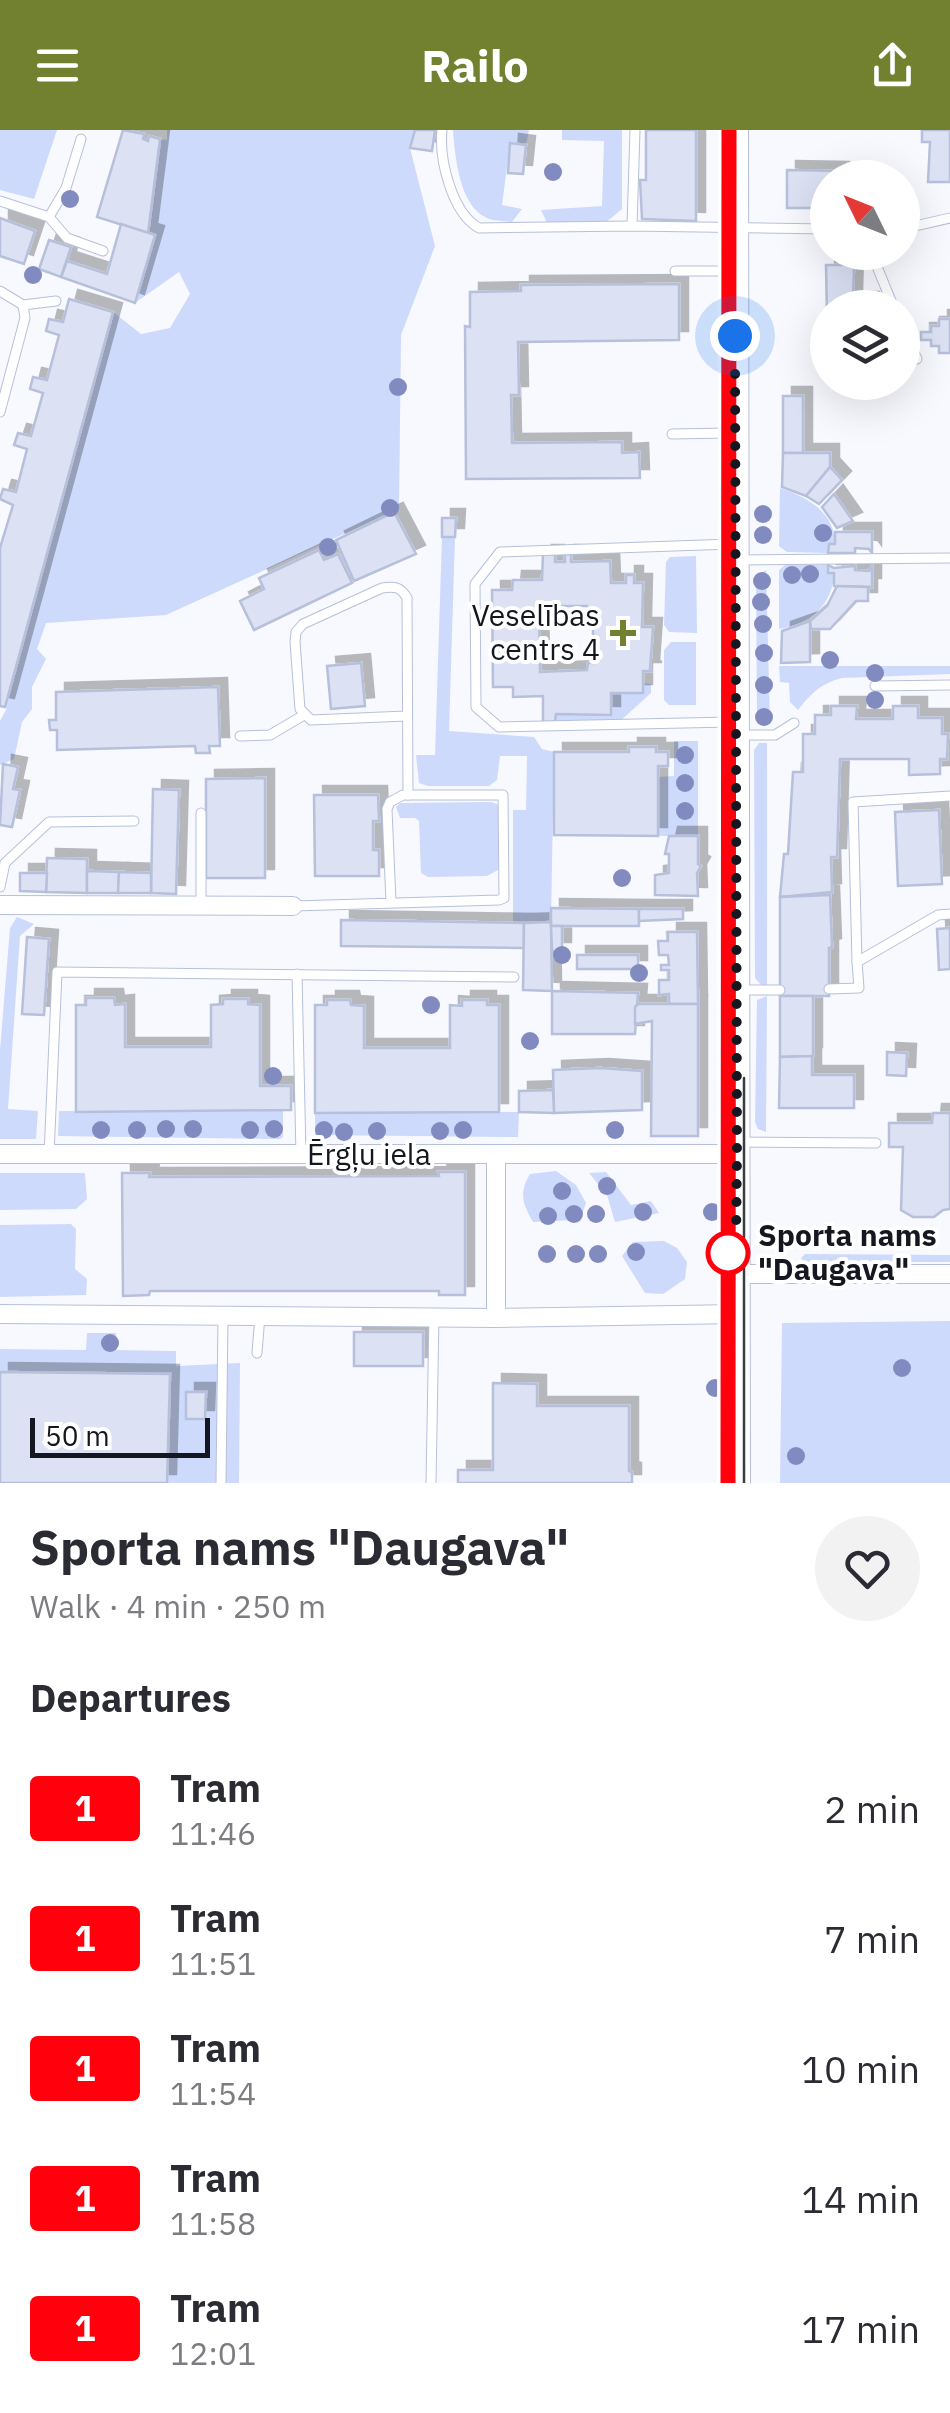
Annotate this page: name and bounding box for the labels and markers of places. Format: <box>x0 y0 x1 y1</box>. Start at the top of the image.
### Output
place label: Veselības centrs 4 <box>471 595 600 668</box>
marker: Veselības centrs 4 <box>610 620 636 646</box>
place label: Sporta nams "Daugava" <box>758 1215 937 1288</box>
marker: Sporta nams "Daugava" <box>707 1232 749 1274</box>

